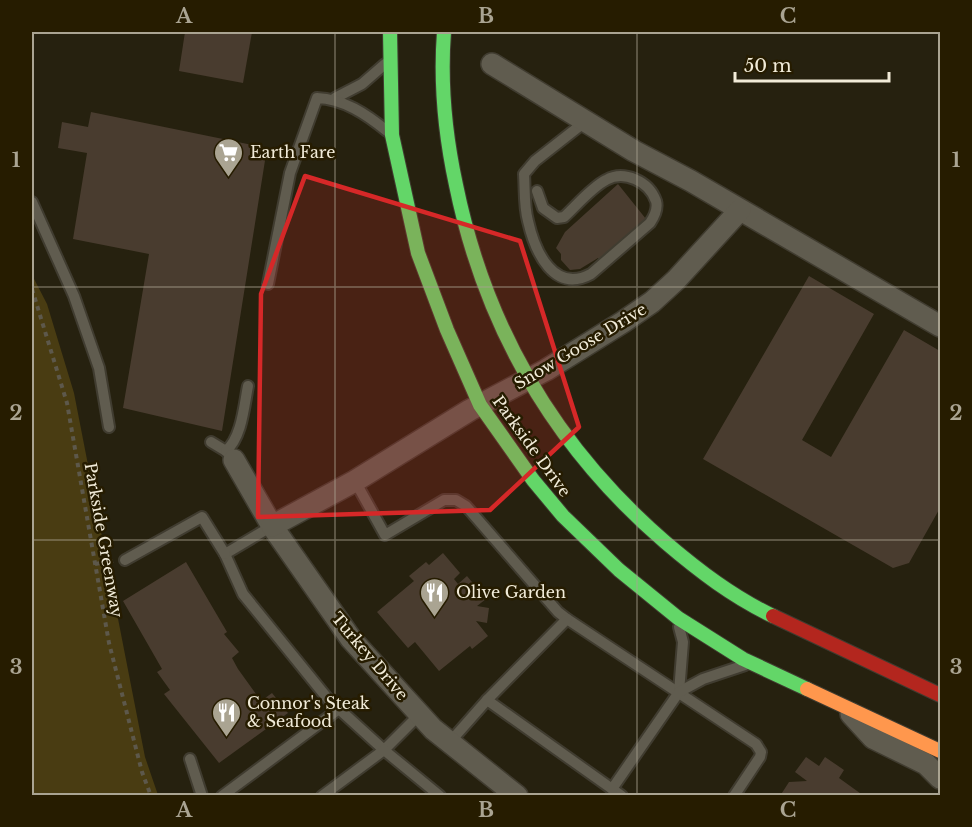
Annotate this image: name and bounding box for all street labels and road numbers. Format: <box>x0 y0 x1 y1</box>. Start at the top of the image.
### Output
street label: Snow Goose Drive <box>510 299 650 393</box>
street label: Parkside Drive <box>489 392 575 500</box>
street label: Parkside Greenway <box>81 461 128 620</box>
street label: Turkey Drive <box>327 608 413 704</box>

